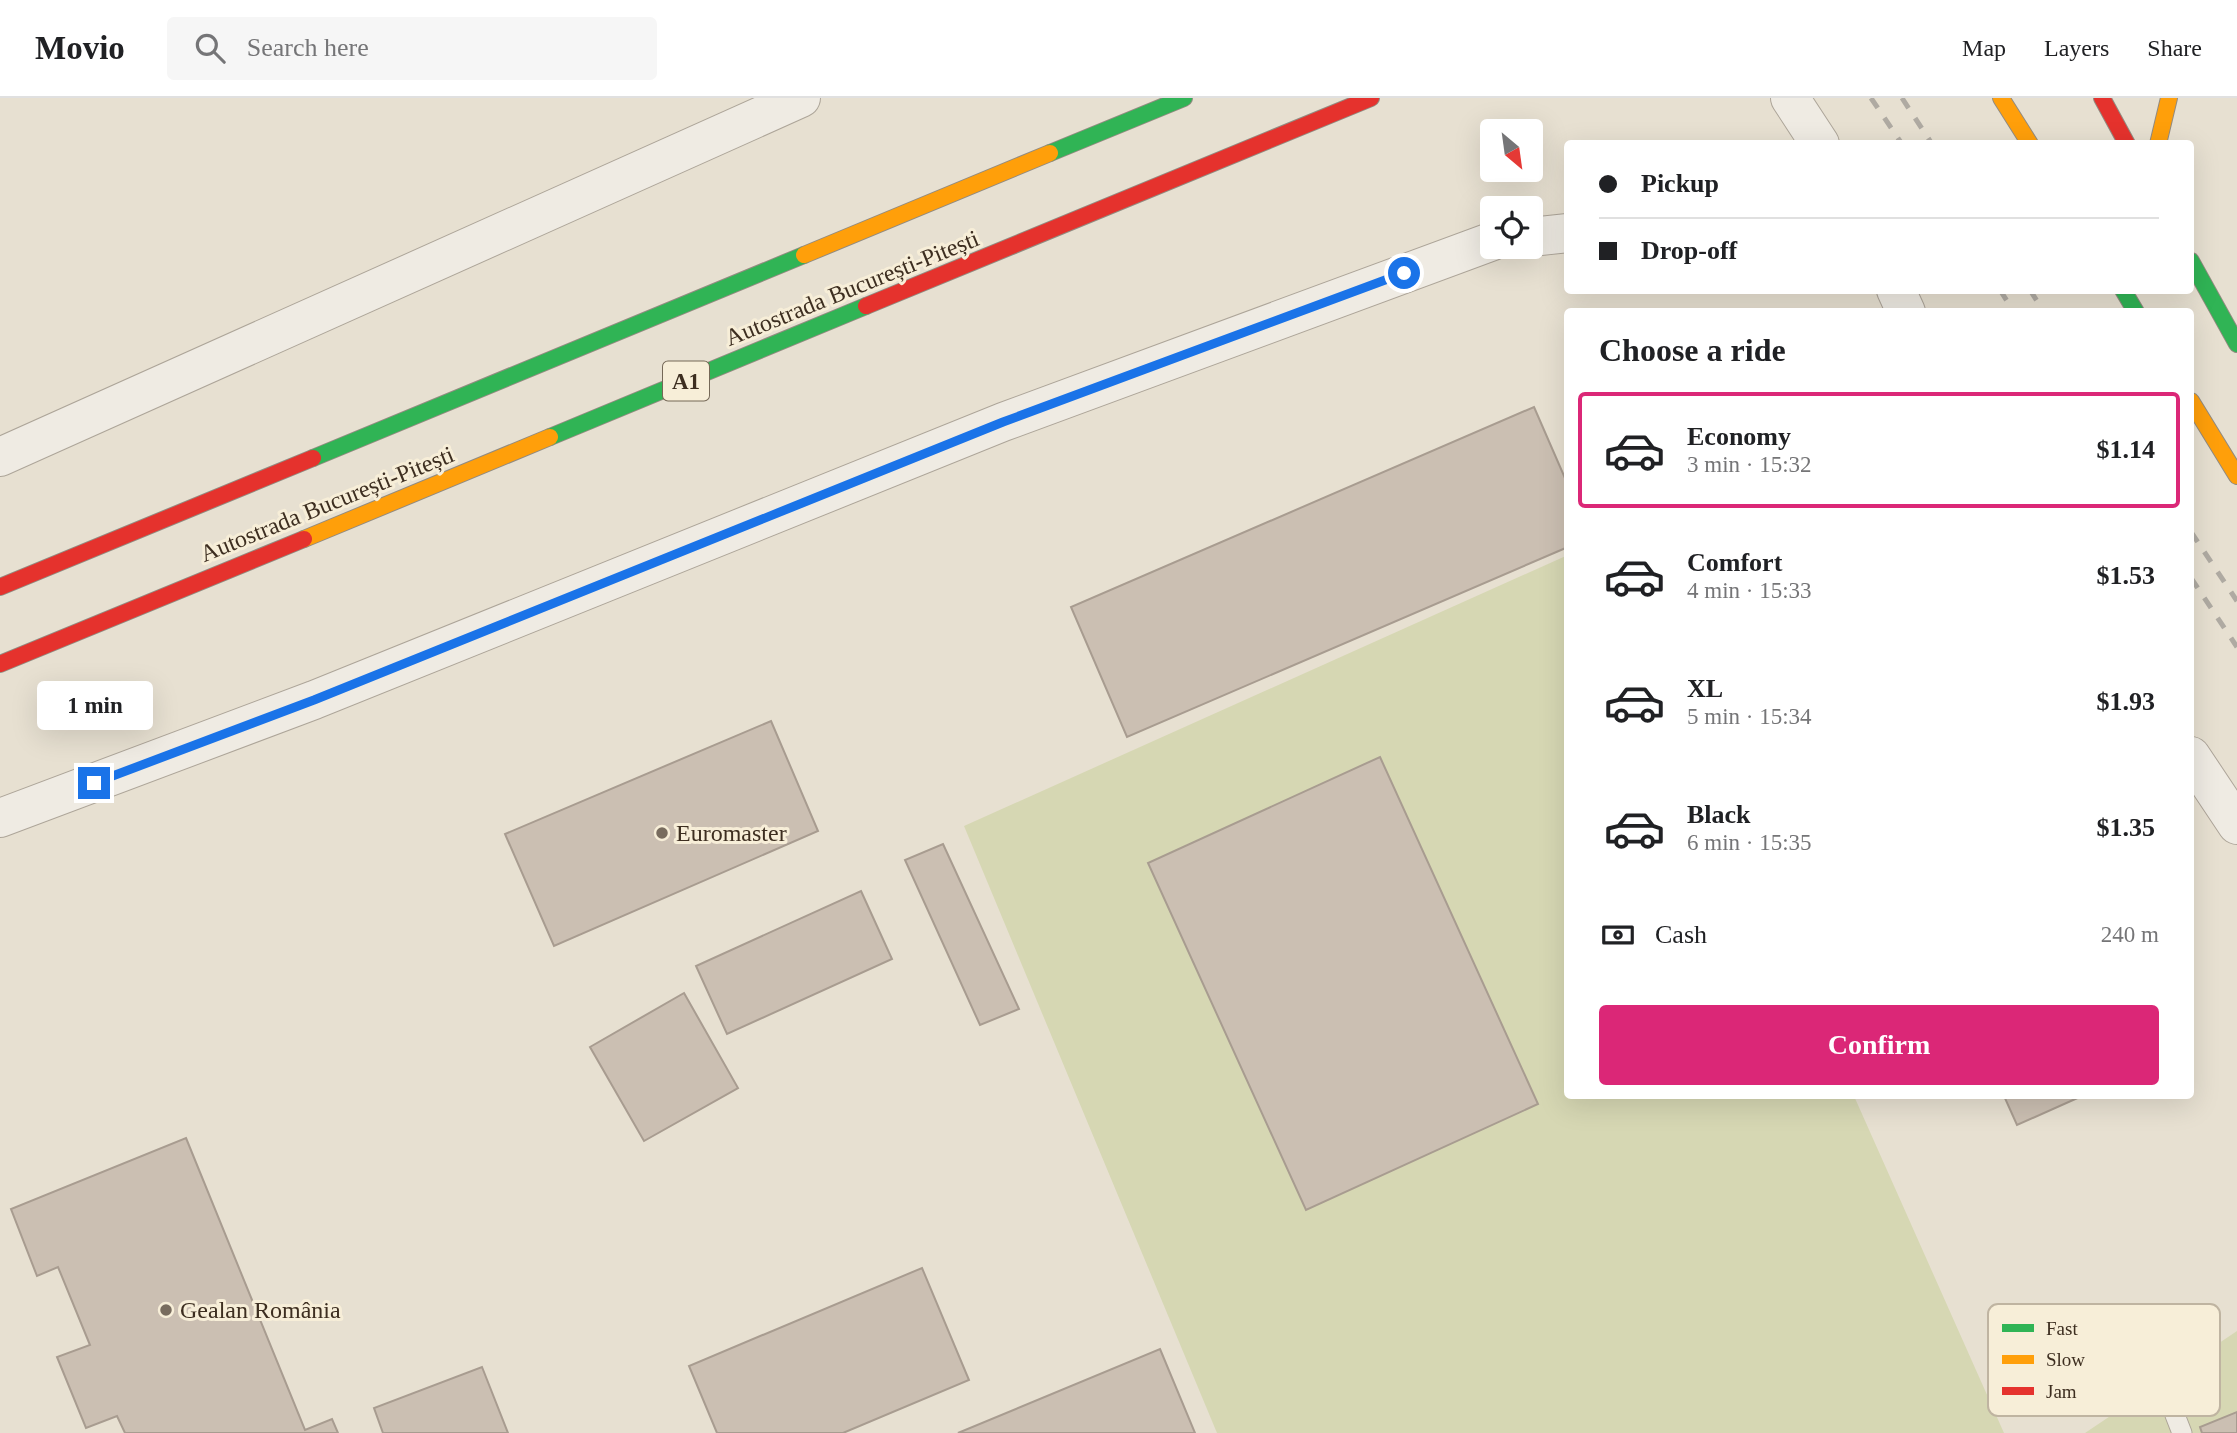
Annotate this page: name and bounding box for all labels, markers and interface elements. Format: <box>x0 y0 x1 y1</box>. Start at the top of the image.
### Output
search box <box>167 17 657 80</box>
icon: search <box>191 29 229 67</box>
text: Movio <box>35 30 125 66</box>
text: Search here <box>247 33 369 62</box>
text: Map <box>1962 35 2006 61</box>
text: Layers <box>2044 35 2109 61</box>
text: Share <box>2147 35 2202 61</box>
north arrow <box>1480 119 1544 182</box>
map controls <box>1480 119 1543 259</box>
text: Pickup <box>1641 169 1719 198</box>
button: locate <box>1480 196 1543 259</box>
street label: Autostrada București-Pitești <box>721 225 983 351</box>
text: Drop-off <box>1641 236 1737 265</box>
route start <box>1388 257 1420 289</box>
text: Choose a ride <box>1599 332 1786 368</box>
road number: A1 <box>663 362 709 400</box>
icon: car <box>1603 419 1666 482</box>
text: Economy <box>1687 422 1791 451</box>
text: $1.14 <box>2097 435 2155 464</box>
street label: Autostrada București-Pitești <box>196 441 458 567</box>
text: 3 min · 15:32 <box>1687 452 1812 477</box>
icon: car <box>1603 545 1666 608</box>
text: Comfort <box>1687 548 1782 577</box>
text: $1.53 <box>2097 561 2155 590</box>
text: 4 min · 15:33 <box>1687 578 1812 603</box>
icon: car <box>1603 671 1666 734</box>
text: XL <box>1687 674 1723 703</box>
callout: 1 min <box>36 682 152 730</box>
text: $1.93 <box>2097 687 2155 716</box>
text: 1 min <box>67 693 123 718</box>
text: 5 min · 15:34 <box>1687 704 1812 729</box>
route end <box>78 767 110 799</box>
icon: car <box>1603 797 1666 860</box>
text: Black <box>1687 800 1751 829</box>
text: $1.35 <box>2097 813 2155 842</box>
place label: Euromaster <box>676 820 787 846</box>
marker: Euromaster <box>654 825 670 841</box>
text: 6 min · 15:35 <box>1687 830 1812 855</box>
icon: cash <box>1599 916 1637 954</box>
text: Cash <box>1655 920 1707 949</box>
text: 240 m <box>2101 922 2159 947</box>
button: Confirm <box>1599 1005 2159 1085</box>
place label: Gealan România <box>180 1297 341 1323</box>
marker: Gealan România <box>158 1302 174 1318</box>
legend <box>1988 1304 2220 1416</box>
text: Fast <box>2046 1318 2078 1339</box>
text: Slow <box>2046 1349 2085 1370</box>
text: Jam <box>2046 1381 2077 1402</box>

